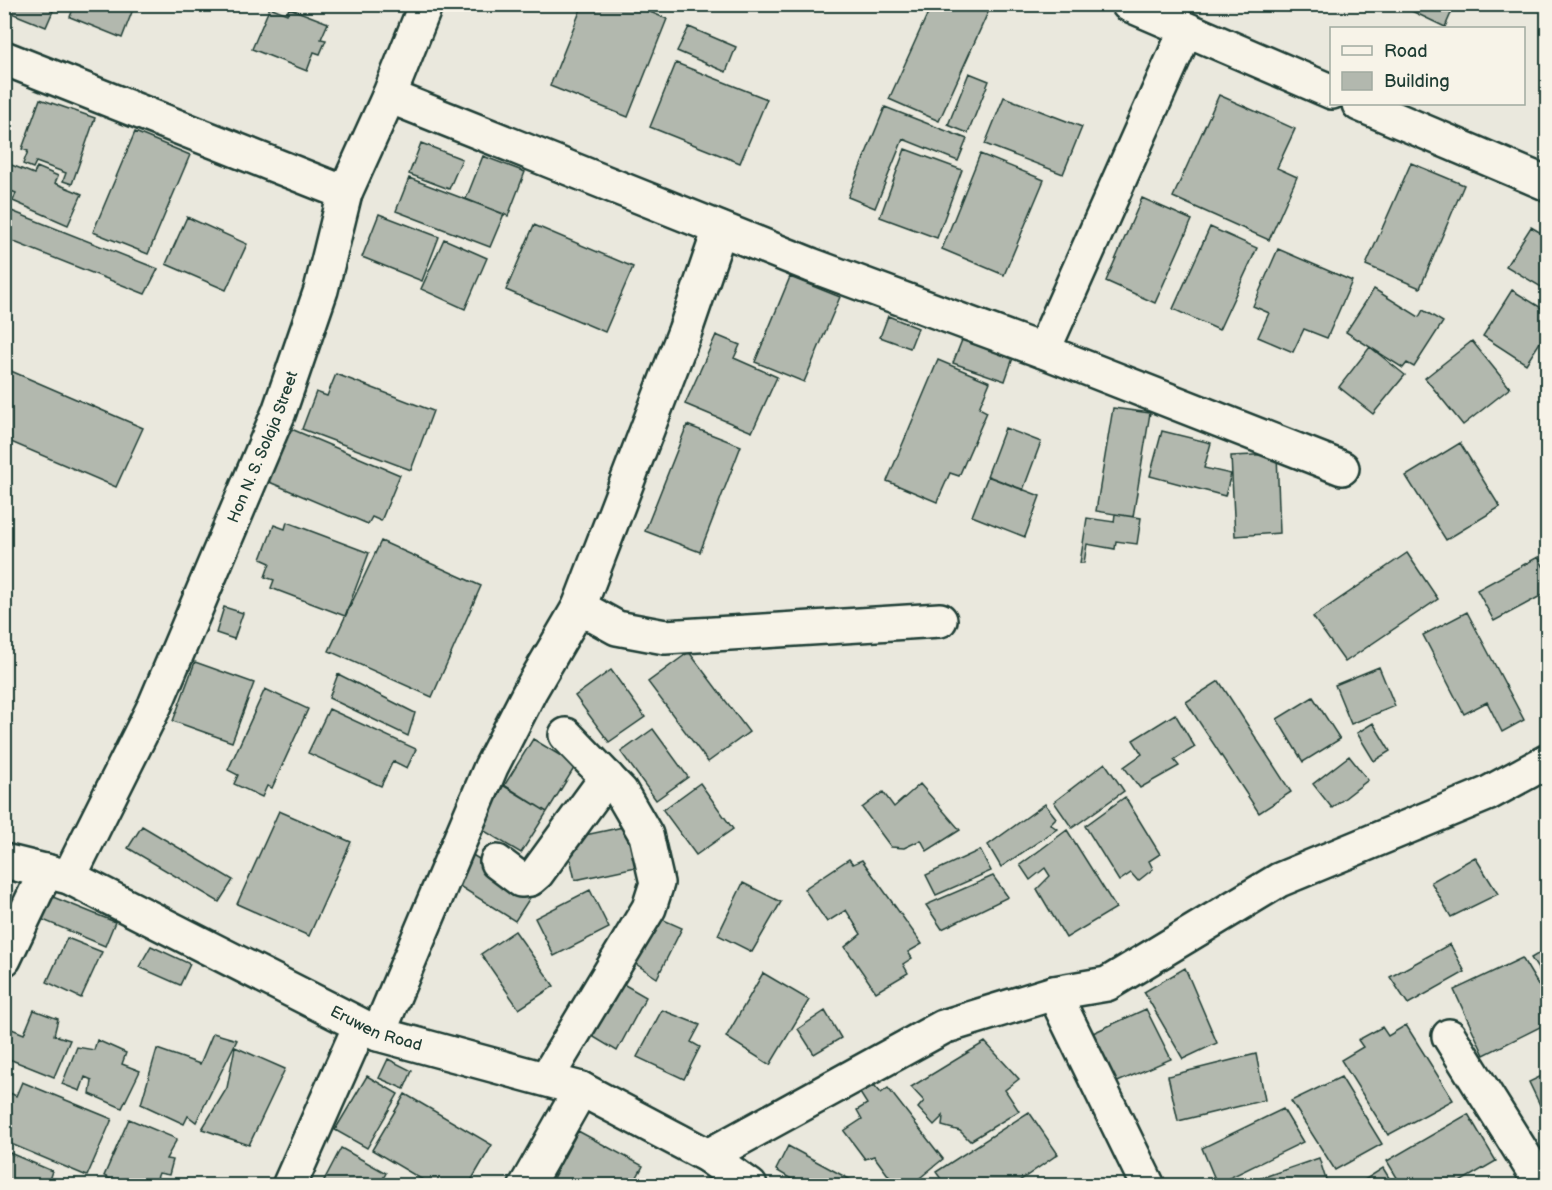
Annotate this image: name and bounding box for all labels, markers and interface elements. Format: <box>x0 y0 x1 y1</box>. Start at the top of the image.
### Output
legend <box>1330 27 1525 105</box>
text: Road <box>1384 41 1428 62</box>
text: Building <box>1384 71 1450 92</box>
street label: Hon N. S. Solaja Street <box>224 369 302 526</box>
street label: Eruwen Road <box>327 1002 424 1055</box>

